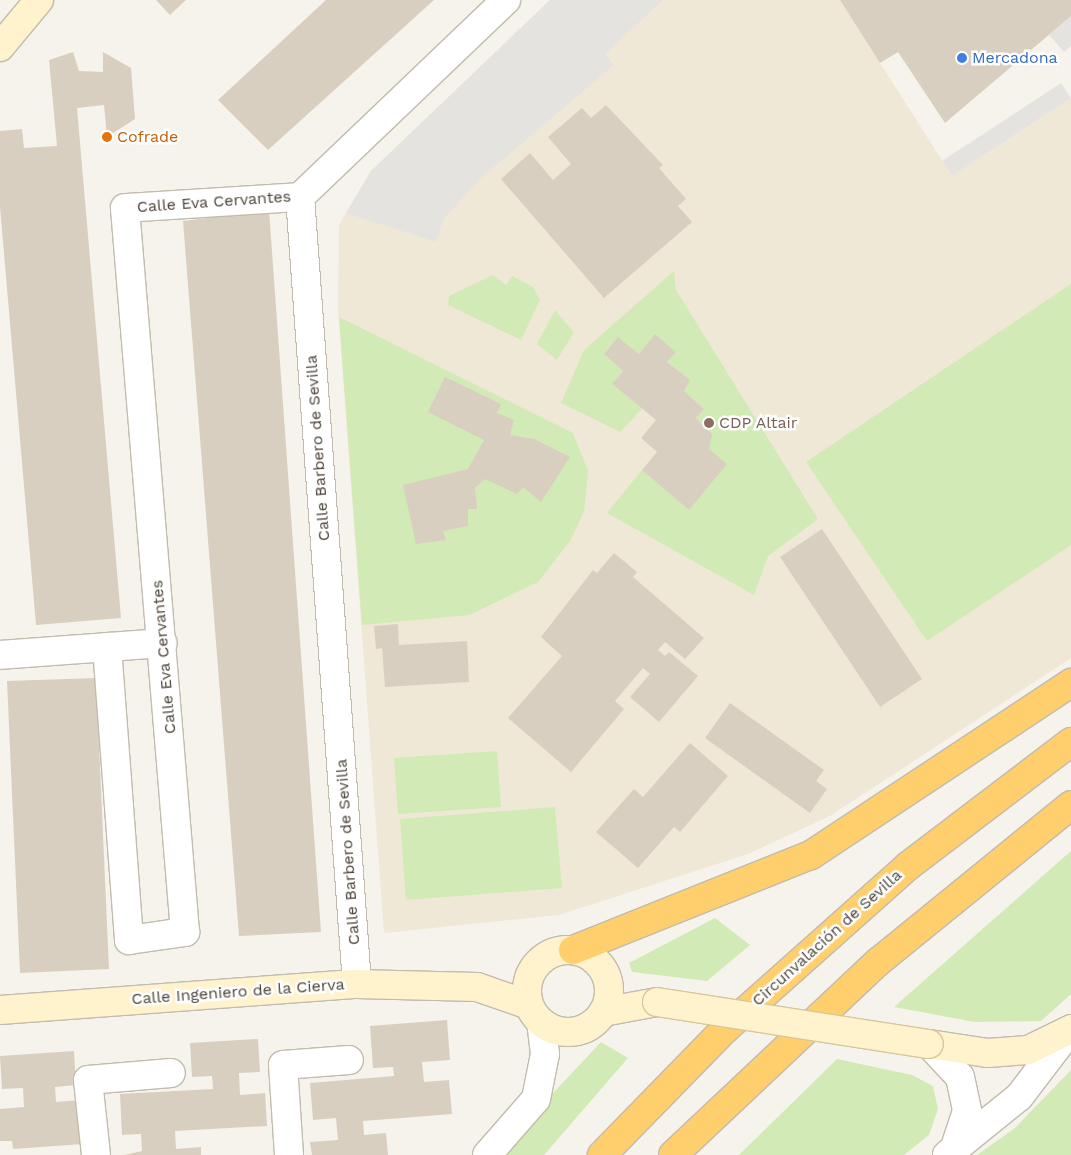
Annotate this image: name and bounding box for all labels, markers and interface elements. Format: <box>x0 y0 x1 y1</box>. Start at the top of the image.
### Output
place label: Mercadona <box>972 48 1058 68</box>
marker: Mercadona <box>956 52 968 64</box>
place label: Cofrade <box>117 127 178 147</box>
marker: Cofrade <box>101 131 113 143</box>
street label: Calle Eva Cervantes <box>136 187 292 217</box>
street label: Calle Barbero de Sevilla <box>302 354 334 542</box>
place label: CDP Altair <box>719 413 798 433</box>
marker: CDP Altair <box>703 417 715 429</box>
street label: Calle Eva Cervantes <box>148 579 180 735</box>
street label: Calle Barbero de Sevilla <box>332 758 364 946</box>
street label: Circunvalación de Sevilla <box>748 866 906 1010</box>
street label: Calle Ingeniero de la Cierva <box>131 975 345 1009</box>

